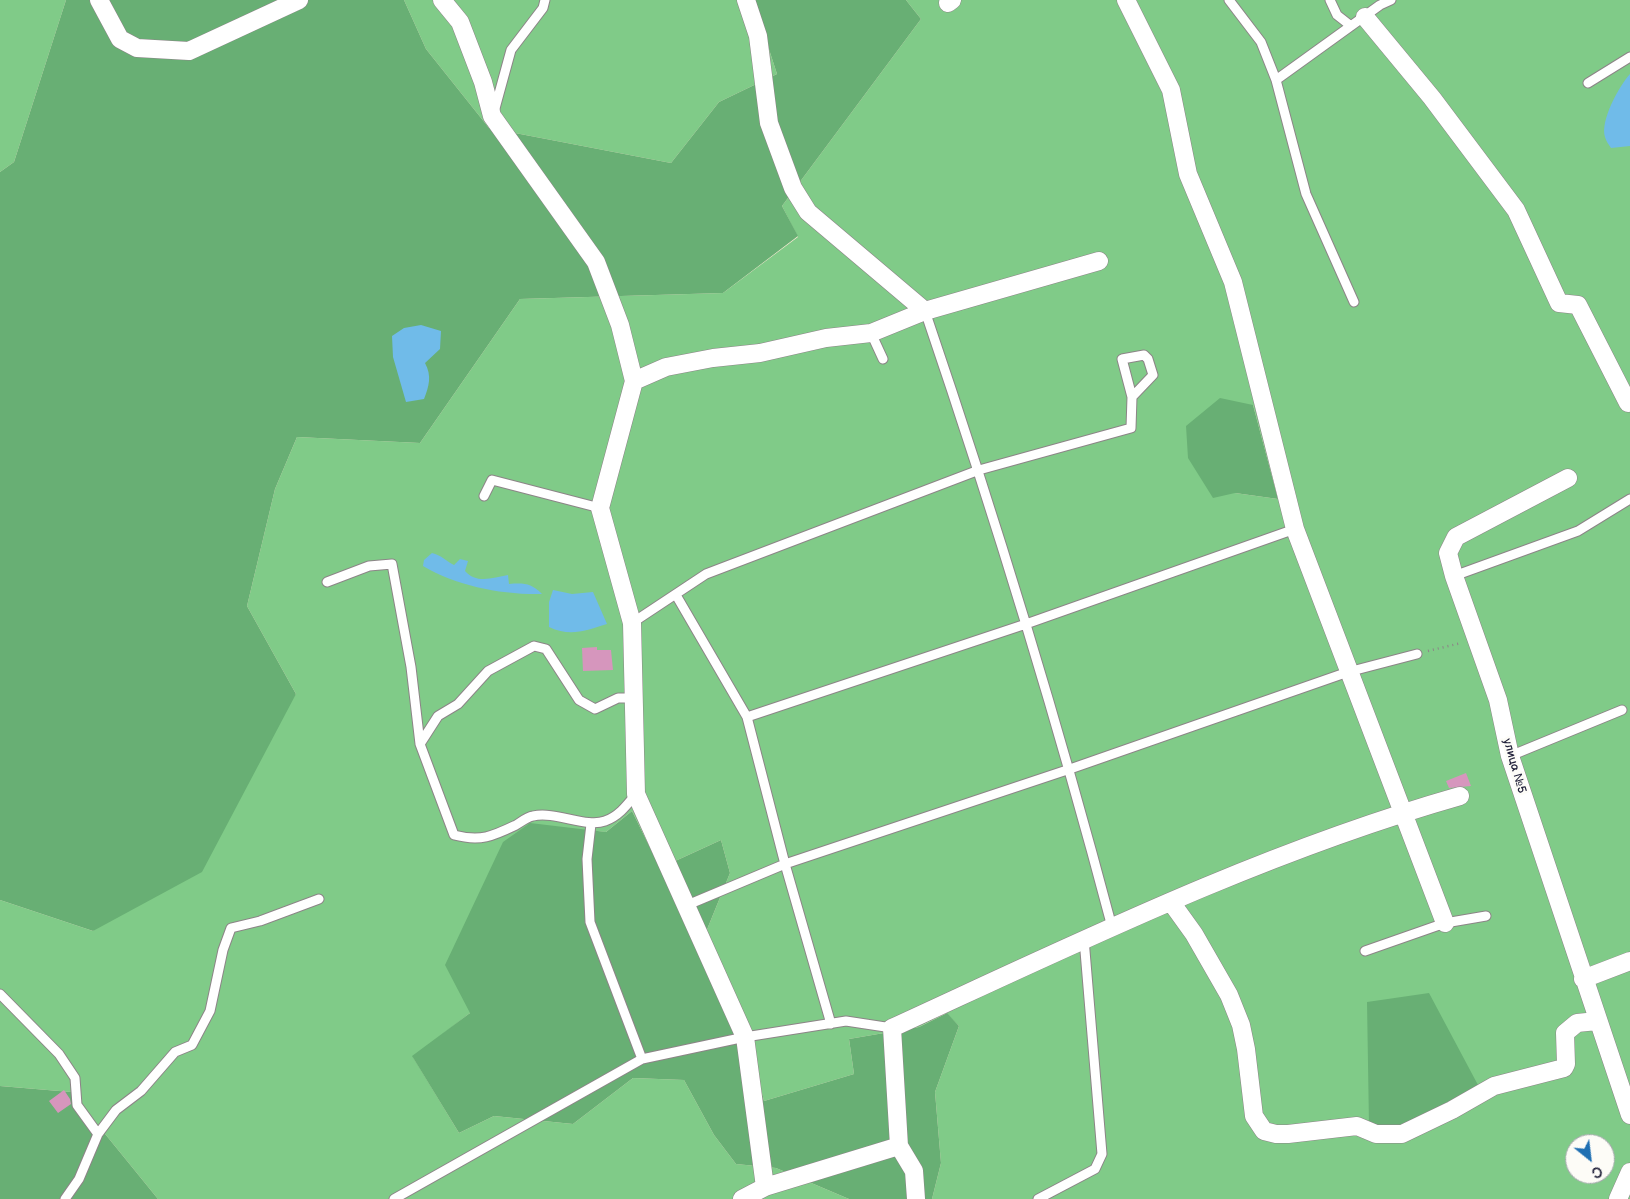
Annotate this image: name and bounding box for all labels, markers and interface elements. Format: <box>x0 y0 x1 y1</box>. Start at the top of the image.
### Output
street label: улица №5 <box>1499 737 1529 795</box>
north arrow <box>1565 1134 1615 1184</box>
text: С <box>1589 1162 1605 1181</box>

